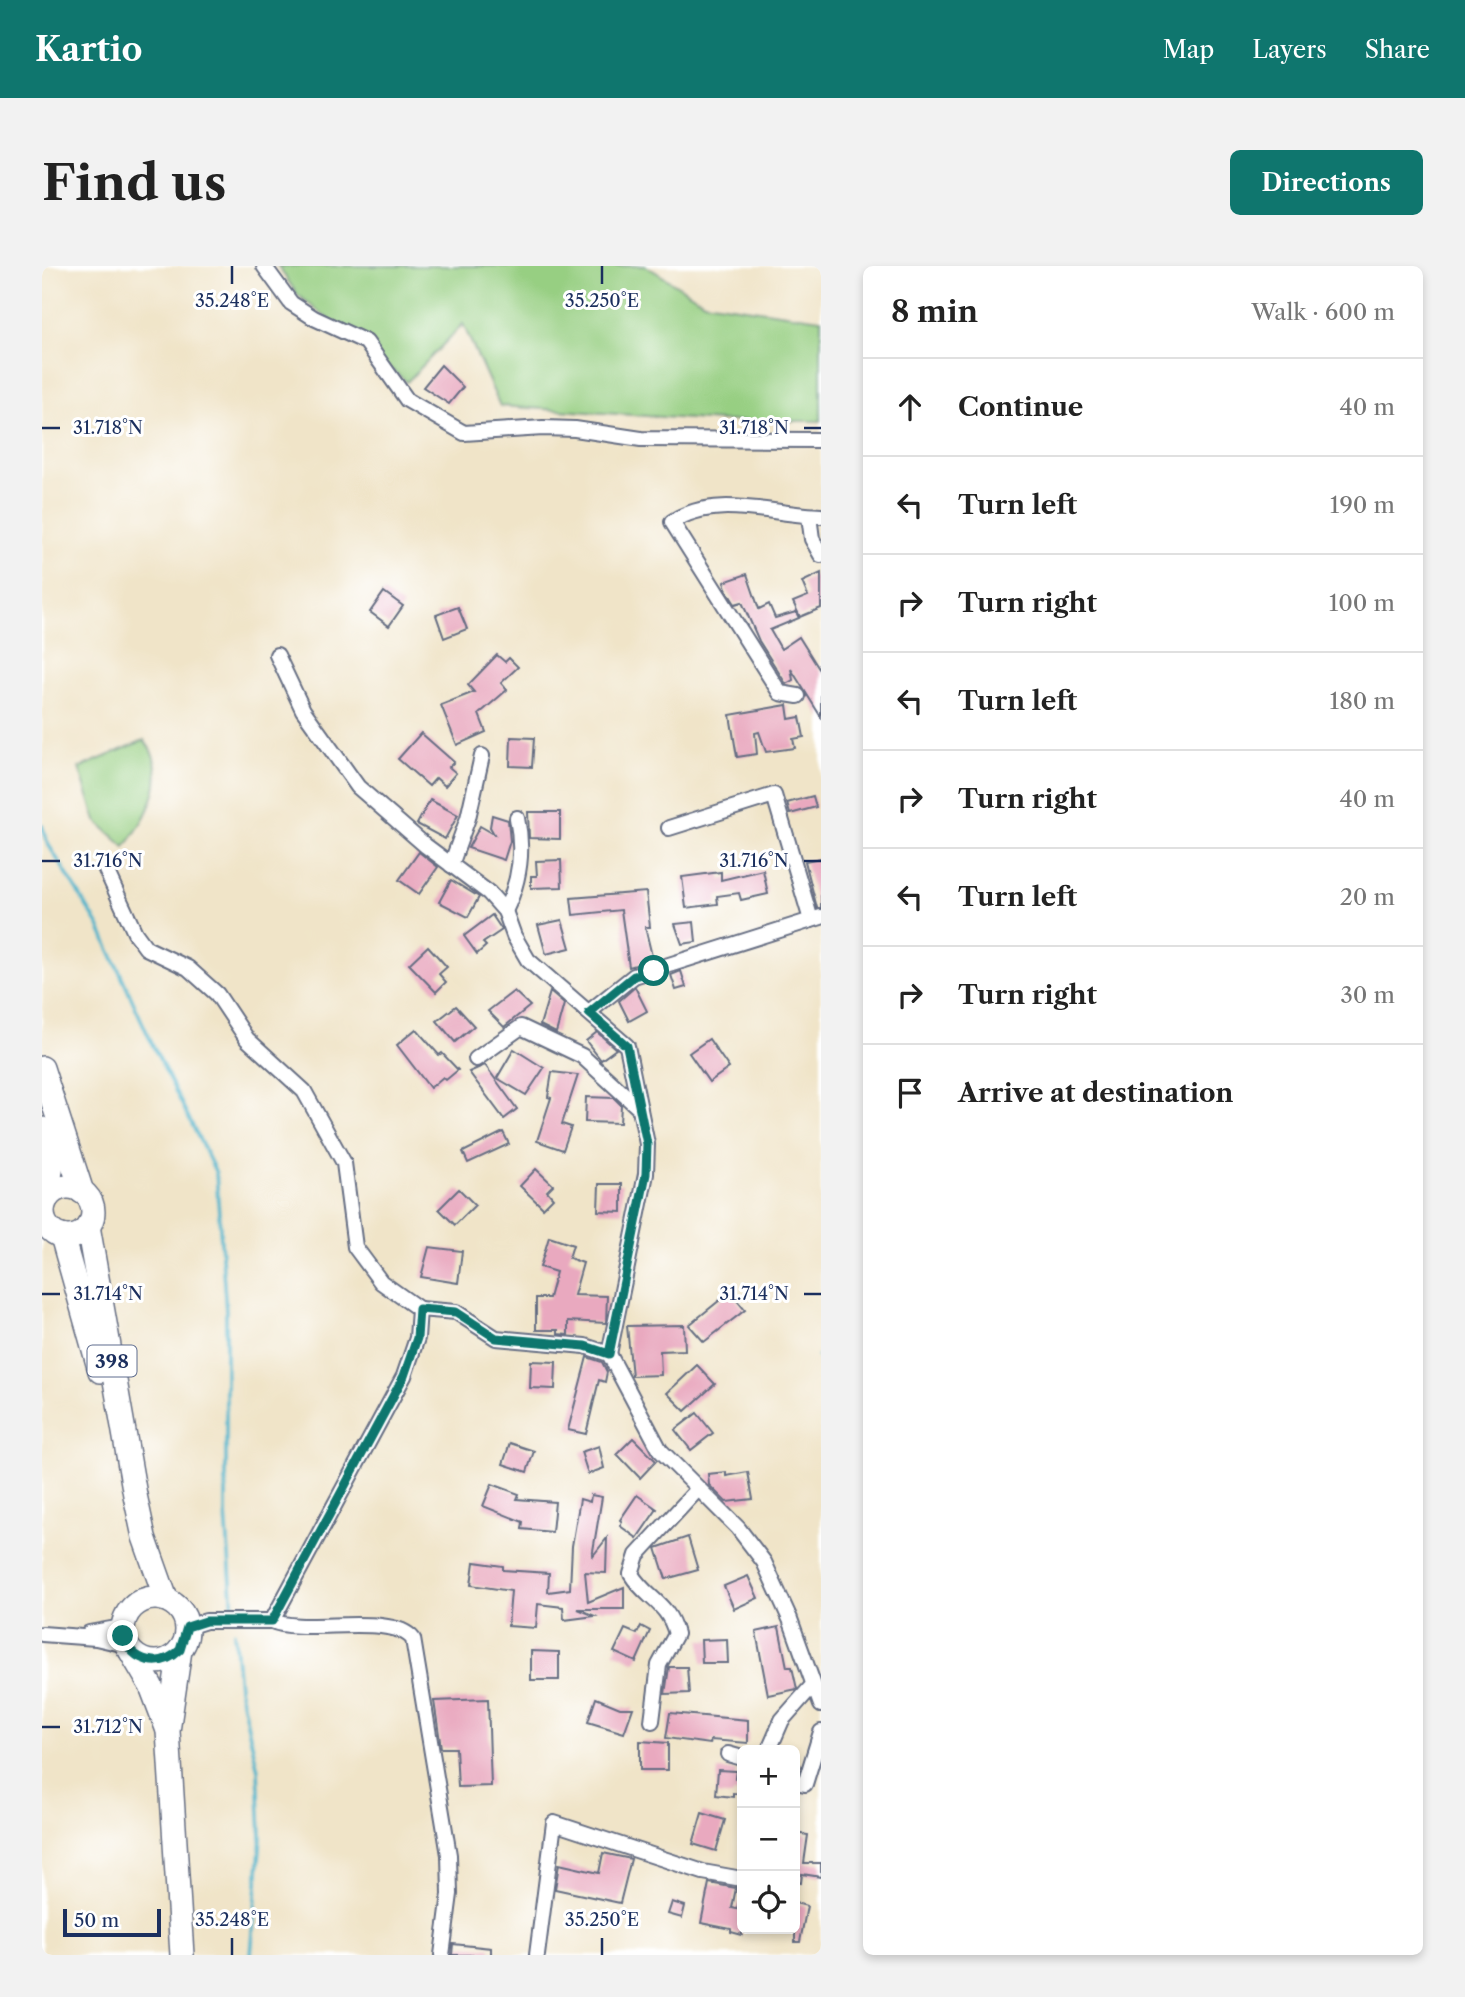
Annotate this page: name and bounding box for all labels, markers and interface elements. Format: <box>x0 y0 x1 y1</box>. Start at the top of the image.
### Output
text: Kartio <box>35 29 143 70</box>
text: Map <box>1163 35 1214 64</box>
text: Layers <box>1252 35 1327 64</box>
text: Share <box>1365 35 1430 64</box>
button: Directions <box>1230 150 1423 215</box>
text: Find us <box>42 152 226 213</box>
text: 35.248°E <box>195 290 269 312</box>
text: 35.250°E <box>565 290 639 312</box>
text: 8 min <box>891 293 978 330</box>
text: Walk · 600 m <box>1251 298 1395 326</box>
icon: ahead <box>891 388 929 426</box>
text: Continue <box>958 391 1083 423</box>
text: 40 m <box>1340 393 1395 421</box>
text: 31.718°N <box>73 417 143 439</box>
text: 31.718°N <box>719 417 789 439</box>
icon: left <box>891 486 929 524</box>
text: Turn left <box>958 489 1077 521</box>
text: 190 m <box>1330 491 1395 519</box>
icon: right <box>891 584 929 622</box>
text: Turn right <box>958 587 1097 619</box>
text: 100 m <box>1329 589 1395 617</box>
icon: left <box>891 682 929 720</box>
text: Turn left <box>958 685 1077 717</box>
text: 180 m <box>1330 687 1395 715</box>
icon: right <box>891 780 929 818</box>
text: Turn right <box>958 783 1097 815</box>
text: 40 m <box>1340 785 1395 813</box>
text: 31.716°N <box>73 850 143 872</box>
text: 31.716°N <box>719 850 789 872</box>
icon: left <box>891 878 929 916</box>
text: Turn left <box>958 881 1077 913</box>
text: 20 m <box>1340 883 1395 911</box>
route start <box>638 955 669 986</box>
icon: right <box>891 976 929 1014</box>
text: Turn right <box>958 979 1097 1011</box>
text: 30 m <box>1340 981 1395 1009</box>
icon: arrive <box>891 1074 929 1112</box>
text: Arrive at destination <box>958 1077 1233 1109</box>
text: 31.714°N <box>73 1283 143 1305</box>
text: 31.714°N <box>719 1283 789 1305</box>
road number: 398 <box>88 1345 136 1376</box>
route end <box>107 1620 138 1651</box>
text: 31.712°N <box>73 1716 143 1738</box>
map controls <box>737 1745 800 1934</box>
button: + <box>737 1745 800 1808</box>
button: − <box>737 1808 800 1871</box>
button: locate <box>737 1871 800 1934</box>
scale bar <box>63 1906 161 1938</box>
text: 50 m <box>74 1909 119 1932</box>
text: 35.248°E <box>195 1909 269 1931</box>
text: 35.250°E <box>565 1909 639 1931</box>

